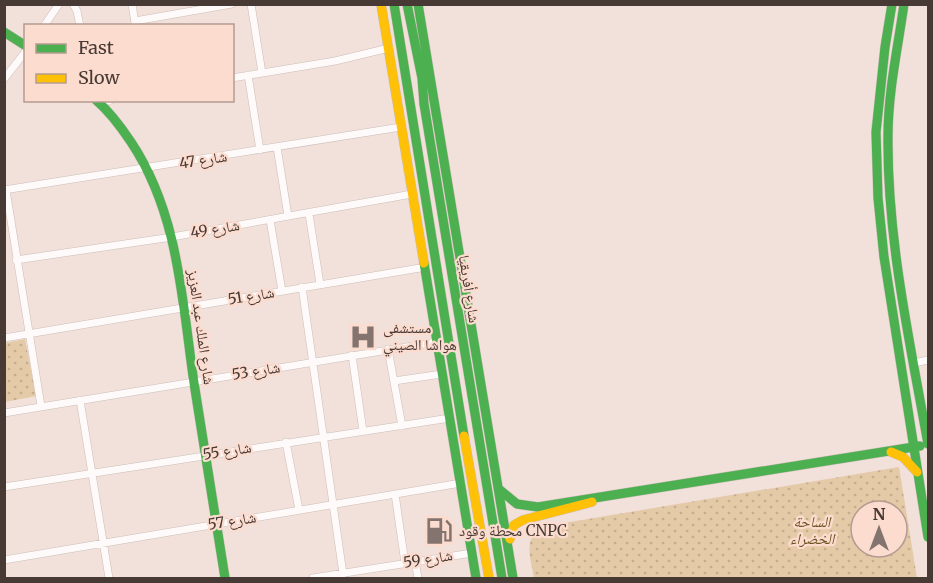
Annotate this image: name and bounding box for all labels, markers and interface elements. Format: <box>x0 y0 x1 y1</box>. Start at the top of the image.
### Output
legend <box>24 24 234 102</box>
text: Fast <box>78 36 114 59</box>
text: Slow <box>78 66 121 89</box>
street label: شارع 47 <box>178 146 229 174</box>
street label: شارع 49 <box>189 215 241 243</box>
street label: شارع أفريقيا <box>454 254 484 324</box>
street label: شارع الملك عبد العزيز <box>183 267 219 386</box>
street label: شارع 51 <box>226 282 276 310</box>
place label: مستشفى هواشا الصيني <box>383 318 457 357</box>
hospital icon: مستشفى هواشا الصيني <box>348 322 378 352</box>
street label: شارع 53 <box>230 357 282 385</box>
street label: شارع 55 <box>201 437 253 465</box>
north arrow <box>849 499 909 559</box>
text: N <box>873 504 886 524</box>
street label: شارع 57 <box>206 507 258 535</box>
park label: الساحة الخضراء <box>790 512 836 548</box>
fuel station icon: محطة وقود CNPC <box>424 516 454 546</box>
place label: محطة وقود CNPC <box>459 521 567 540</box>
street label: شارع 59 <box>402 545 454 573</box>

